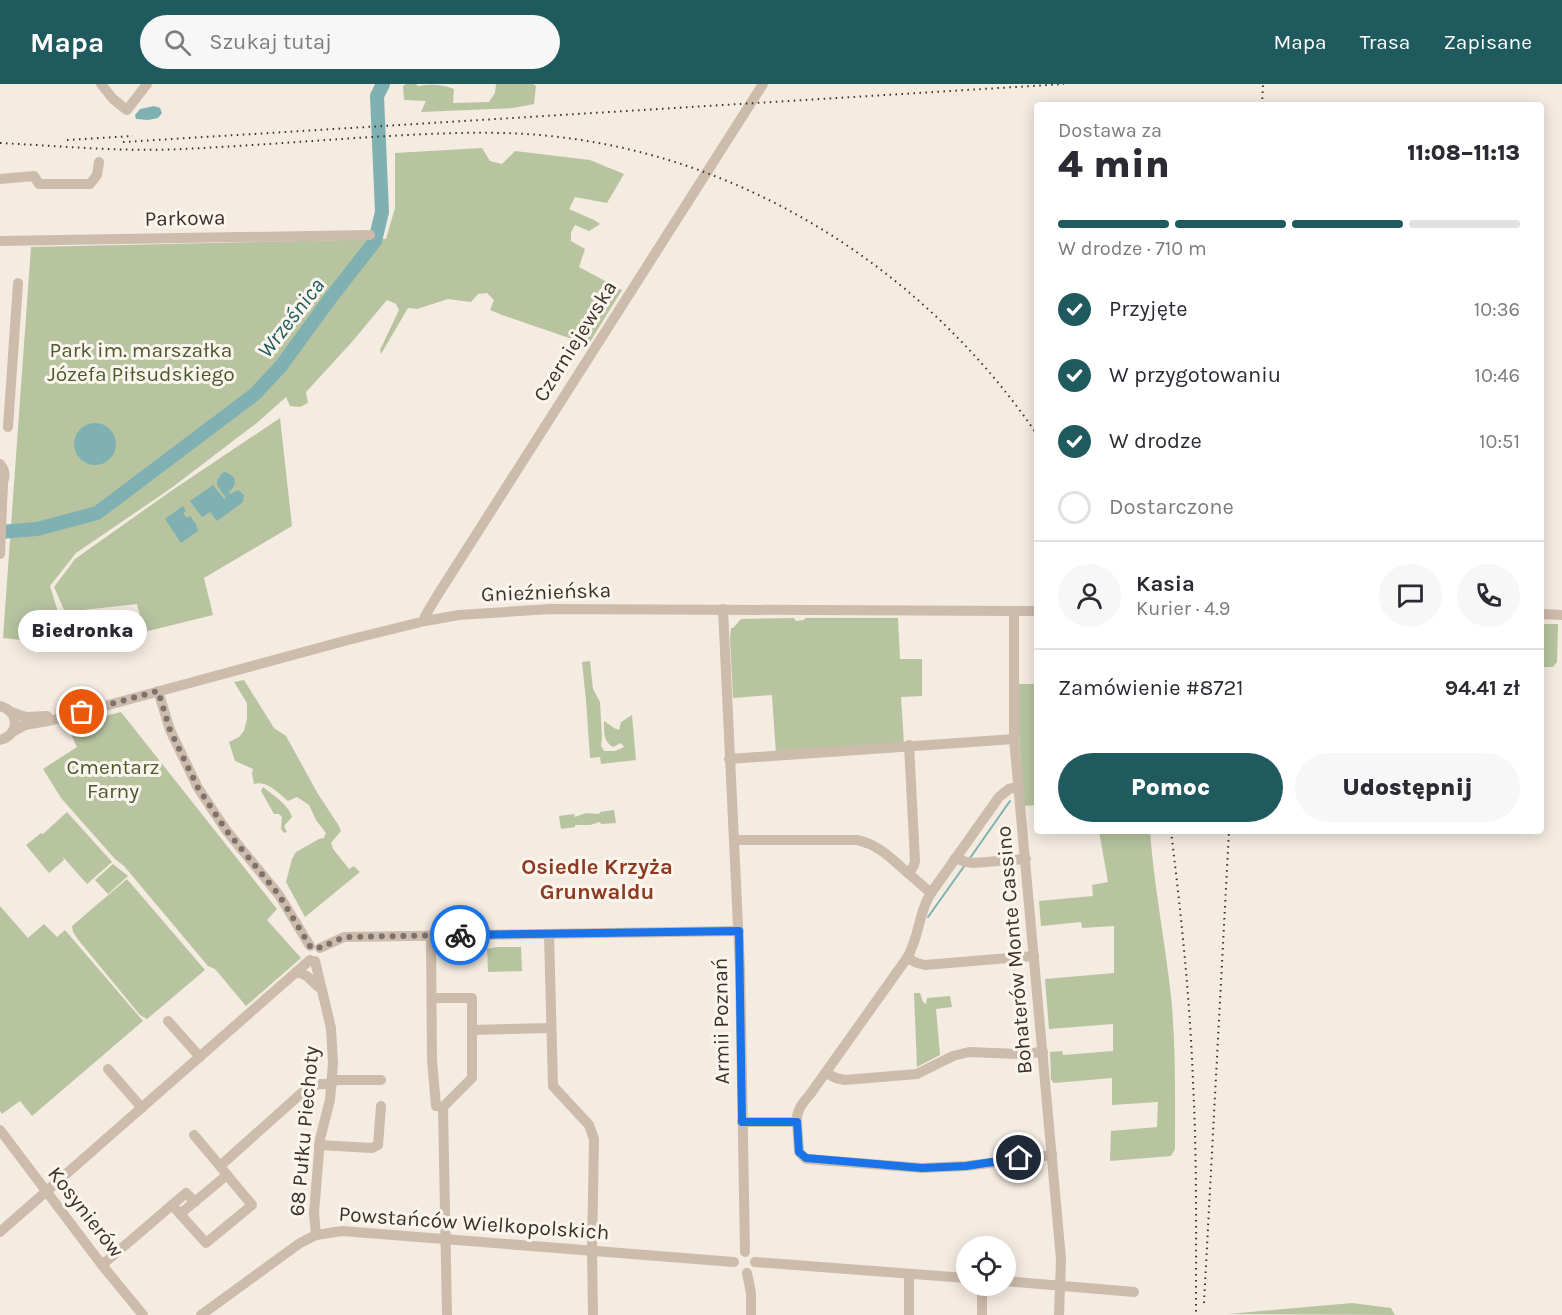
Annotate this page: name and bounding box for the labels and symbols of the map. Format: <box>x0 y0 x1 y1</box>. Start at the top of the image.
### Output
street label: Parkowa <box>144 205 226 231</box>
water label: Wrześnica <box>252 273 330 363</box>
street label: Czerniejewska <box>528 276 622 406</box>
park label: Park im. marszałka Józefa Piłsudskiego <box>47 338 235 386</box>
street label: Gnieźnieńska <box>481 578 611 606</box>
callout: Biedronka <box>17 610 146 652</box>
pin <box>56 686 107 737</box>
park label: Cmentarz Farny <box>67 755 160 803</box>
street label: Bohaterów Monte Cassino <box>991 825 1037 1075</box>
district label: Osiedle Krzyża Grunwaldu <box>521 854 673 905</box>
courier <box>430 905 490 965</box>
street label: Armii Poznań <box>708 957 734 1085</box>
street label: 68 Pułku Piechoty <box>285 1045 323 1217</box>
pin <box>993 1132 1044 1183</box>
street label: Kosynierów <box>43 1162 129 1262</box>
street label: Powstańców Wielkopolskich <box>338 1202 610 1244</box>

